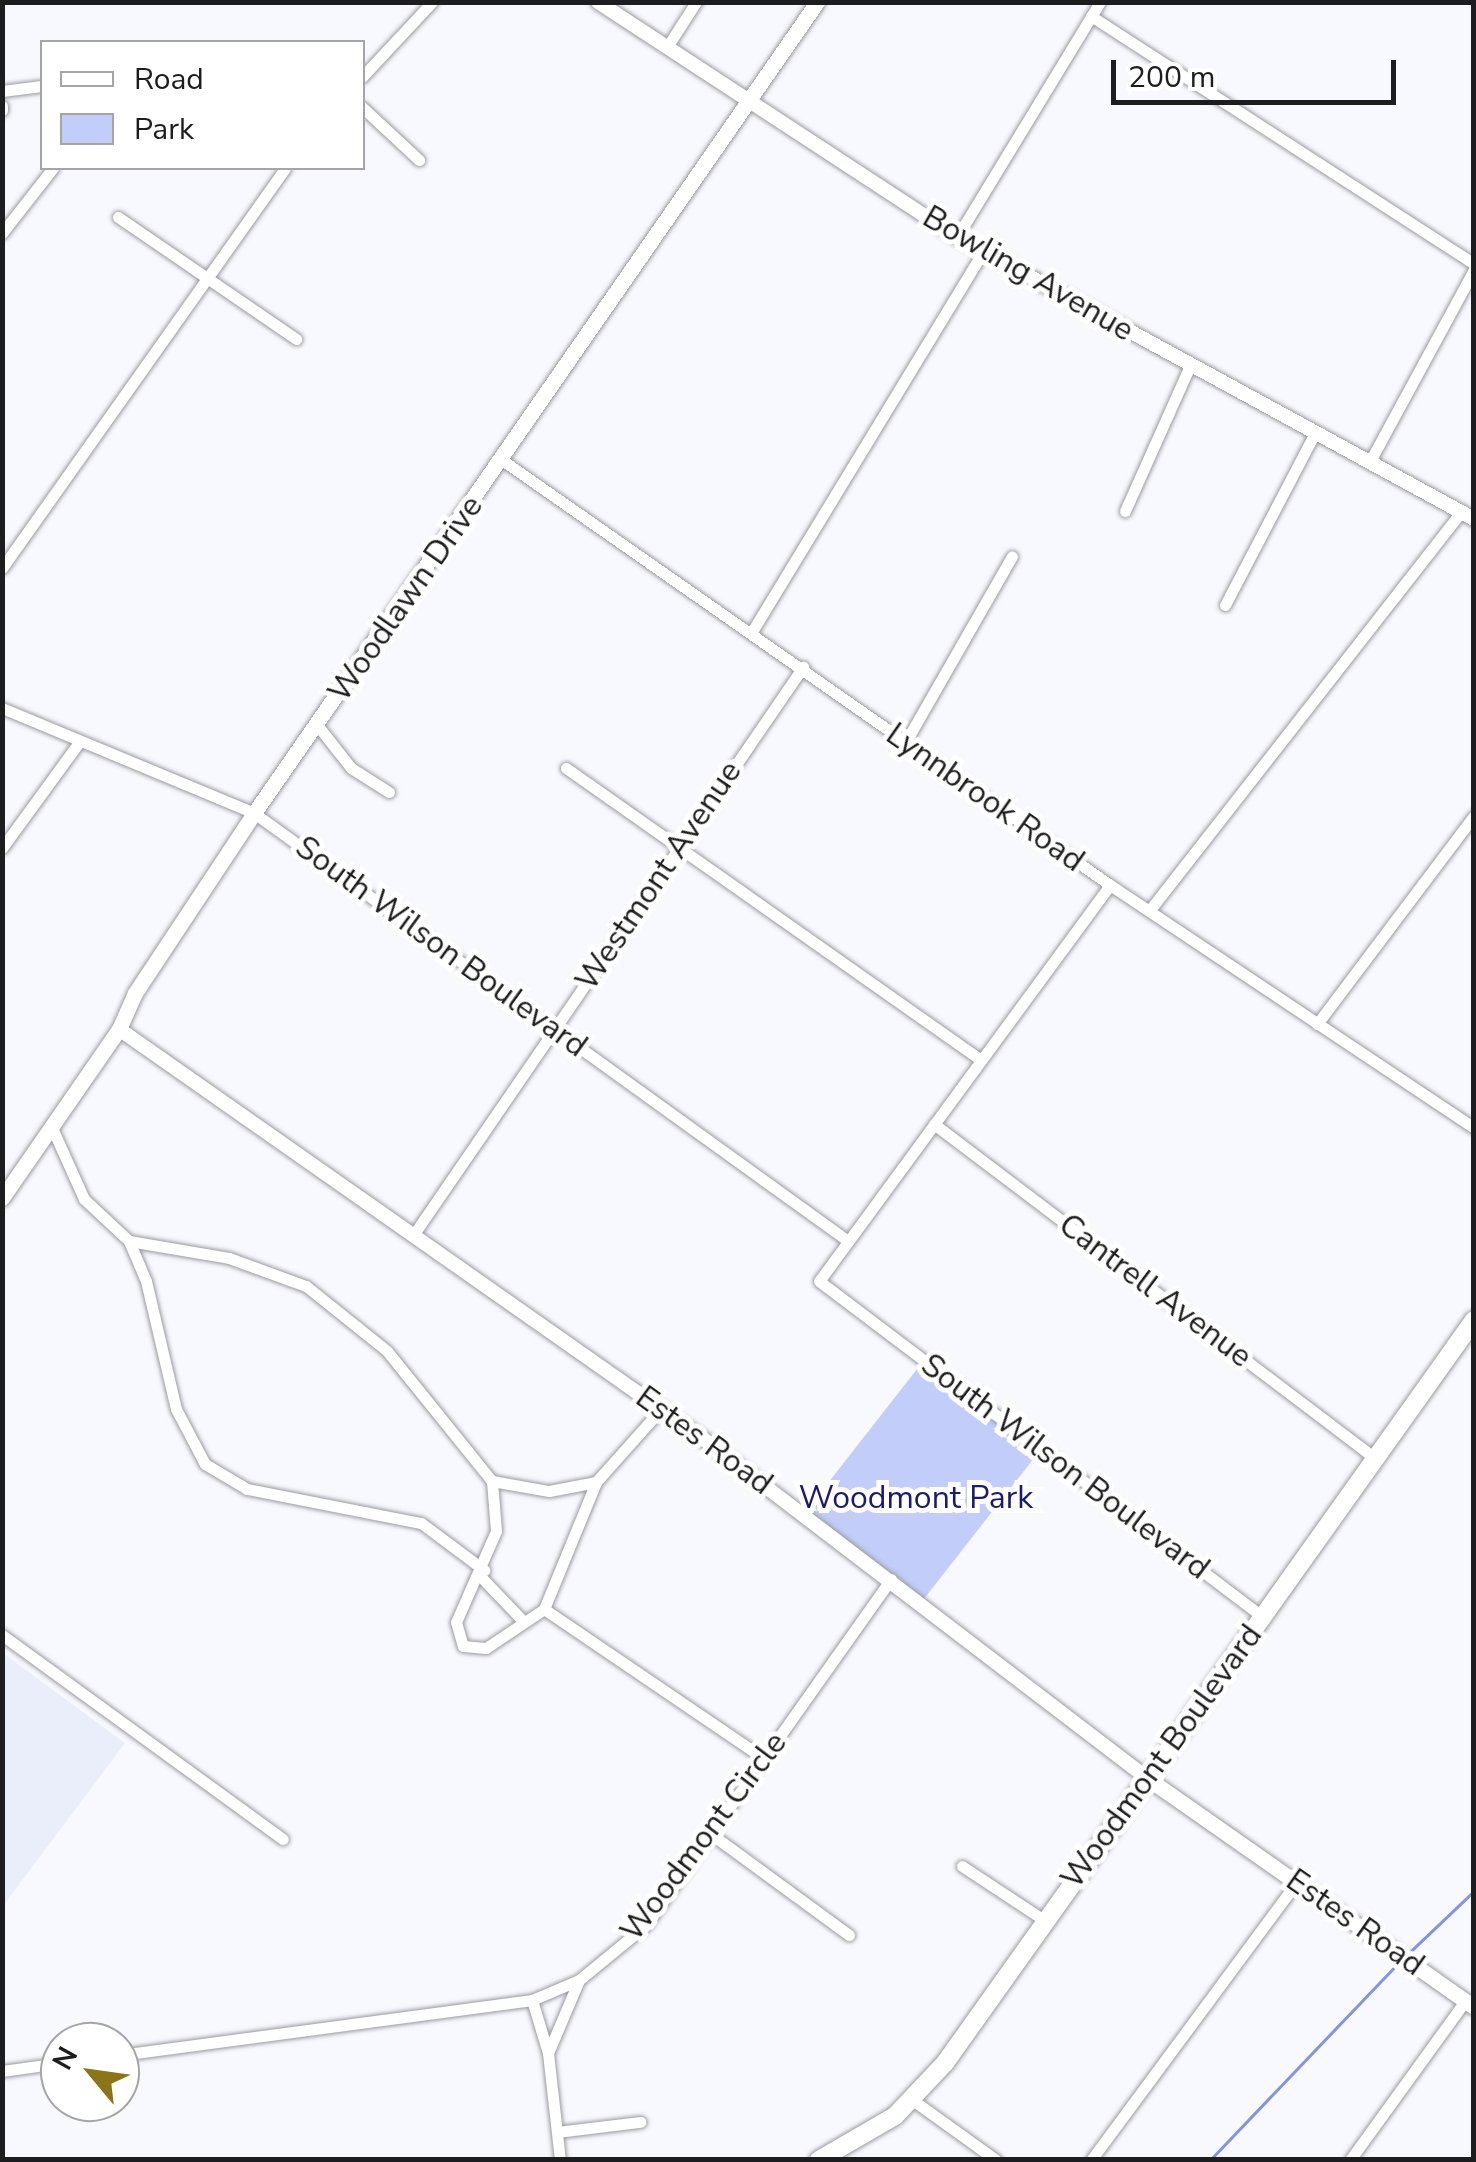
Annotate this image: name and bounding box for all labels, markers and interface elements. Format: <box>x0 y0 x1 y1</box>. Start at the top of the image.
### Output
legend <box>40 40 365 170</box>
scale bar <box>1116 40 1401 102</box>
text: 200 m <box>1128 57 1215 98</box>
text: Road <box>134 59 204 100</box>
text: Park <box>134 109 194 150</box>
street label: Bowling Avenue <box>916 198 1140 350</box>
street label: Woodlawn Drive <box>321 488 491 710</box>
street label: Lynnbrook Road <box>879 715 1091 881</box>
street label: Westmont Avenue <box>568 754 750 998</box>
street label: South Wilson Boulevard <box>288 828 594 1066</box>
street label: Cantrell Avenue <box>1051 1206 1259 1376</box>
street label: South Wilson Boulevard <box>913 1346 1217 1588</box>
street label: Estes Road <box>628 1379 780 1503</box>
park label: Woodmont Park <box>799 1479 1033 1517</box>
street label: Woodmont Boulevard <box>1053 1618 1271 1896</box>
street label: Woodmont Circle <box>613 1725 795 1949</box>
street label: Estes Road <box>1279 1861 1431 1985</box>
north arrow <box>40 2022 140 2122</box>
text: N <box>44 2040 87 2077</box>

